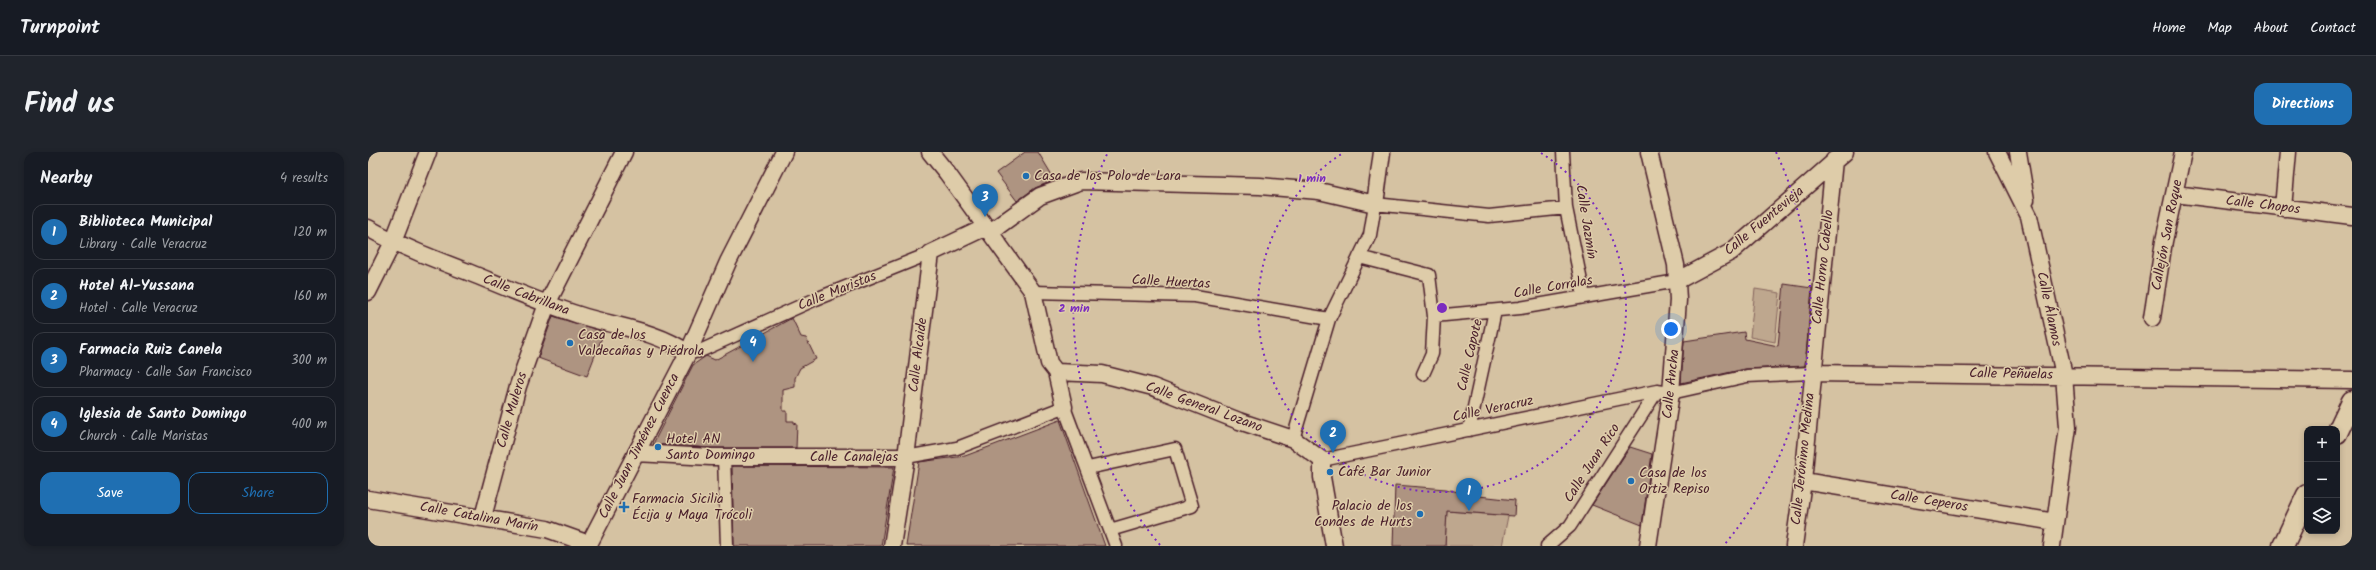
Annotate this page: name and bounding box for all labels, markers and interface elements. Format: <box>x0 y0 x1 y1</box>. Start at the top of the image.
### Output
text: Turnpoint <box>20 13 100 43</box>
text: Home <box>2152 17 2186 39</box>
text: Map <box>2208 17 2232 39</box>
text: About <box>2254 17 2288 39</box>
text: Contact <box>2310 17 2356 39</box>
text: Find us <box>24 82 115 127</box>
button: Directions <box>2254 83 2352 125</box>
text: Nearby <box>40 165 92 192</box>
place label: Casa de los Polo de Lara <box>1034 165 1181 187</box>
text: 4 results <box>280 168 328 189</box>
text: 1 min <box>1298 169 1326 188</box>
marker: Casa de los Polo de Lara <box>1021 171 1031 181</box>
street label: Callejón San Roque <box>2145 177 2189 292</box>
street label: Calle Fuentevieja <box>1719 181 1809 261</box>
street label: Calle Jazmín <box>1569 183 1603 261</box>
pin: 3 <box>972 184 998 217</box>
street label: Calle Chopos <box>2224 190 2302 220</box>
street label: Calle Horno Cabello <box>1806 209 1840 325</box>
text: Biblioteca Municipal <box>79 210 212 234</box>
text: 1 <box>52 222 56 243</box>
text: 120 m <box>293 222 327 243</box>
text: Library · Calle Veracruz <box>79 234 207 255</box>
street label: Calle Maristas <box>794 265 880 317</box>
street label: Calle Cabrillana <box>479 268 573 322</box>
street label: Calle Huertas <box>1131 269 1211 295</box>
street label: Calle Corralas <box>1512 269 1594 305</box>
street label: Calle Álamos <box>2030 270 2068 348</box>
text: Hotel Al-Yussana <box>79 274 194 298</box>
text: 2 <box>50 286 58 307</box>
text: 160 m <box>294 286 327 307</box>
text: Hotel · Calle Veracruz <box>79 298 198 319</box>
text: 2 min <box>1058 299 1090 318</box>
centre of rings <box>1435 301 1449 315</box>
street label: Calle Alcaide <box>903 316 934 394</box>
street label: Calle Capote <box>1451 316 1489 393</box>
your location <box>1661 319 1681 339</box>
place label: Casa de los Valdecañas y Piédrola <box>578 324 704 362</box>
pin: 4 <box>740 329 766 362</box>
text: Farmacia Ruiz Canela <box>79 338 222 362</box>
marker: Casa de los Valdecañas y Piédrola <box>565 338 575 348</box>
street label: Calle Ancha <box>1656 348 1686 420</box>
text: 3 <box>50 350 58 371</box>
text: 300 m <box>291 350 327 371</box>
text: Pharmacy · Calle San Francisco <box>79 362 252 383</box>
street label: Calle Peñuelas <box>1969 362 2053 386</box>
street label: Calle Muleros <box>491 369 533 451</box>
street label: Calle Juan Jiménez Cuenca <box>593 369 685 523</box>
street label: Calle General Lozano <box>1142 376 1266 438</box>
street label: Calle Veracruz <box>1450 390 1536 428</box>
street label: Calle Jerónimo Medina <box>1785 392 1821 526</box>
text: Iglesia de Santo Domingo <box>79 402 247 426</box>
text: 4 <box>50 414 58 435</box>
text: 400 m <box>291 414 327 435</box>
street label: Calle Juan Rico <box>1558 419 1626 507</box>
pin: 2 <box>1320 420 1346 453</box>
text: Church · Calle Maristas <box>79 426 208 447</box>
map controls <box>2304 426 2340 534</box>
button: + <box>2304 426 2340 462</box>
place label: Hotel AN Santo Domingo <box>666 428 755 466</box>
marker: Hotel AN Santo Domingo <box>653 442 663 452</box>
street label: Calle Canalejas <box>810 446 898 468</box>
place label: Café Bar Junior <box>1338 461 1432 483</box>
place label: Casa de los Ortiz Repiso <box>1639 462 1710 500</box>
button: − <box>2304 462 2340 498</box>
marker: Café Bar Junior <box>1325 467 1335 477</box>
button: Save <box>40 472 180 514</box>
button: Share <box>188 472 328 514</box>
marker: Casa de los Ortiz Repiso <box>1626 476 1636 486</box>
pin: 1 <box>1456 478 1482 511</box>
street label: Calle Ceperos <box>1889 484 1969 518</box>
place label: Farmacia Sicilia Écija y Maya Trócoli <box>632 488 752 526</box>
place label: Palacio de los Condes de Hurts <box>1314 495 1412 533</box>
street label: Calle Catalina Marín <box>418 496 540 538</box>
button: layers <box>2304 498 2340 534</box>
marker: Farmacia Sicilia Écija y Maya Trócoli <box>619 502 629 512</box>
marker: Palacio de los Condes de Hurts <box>1415 509 1425 519</box>

